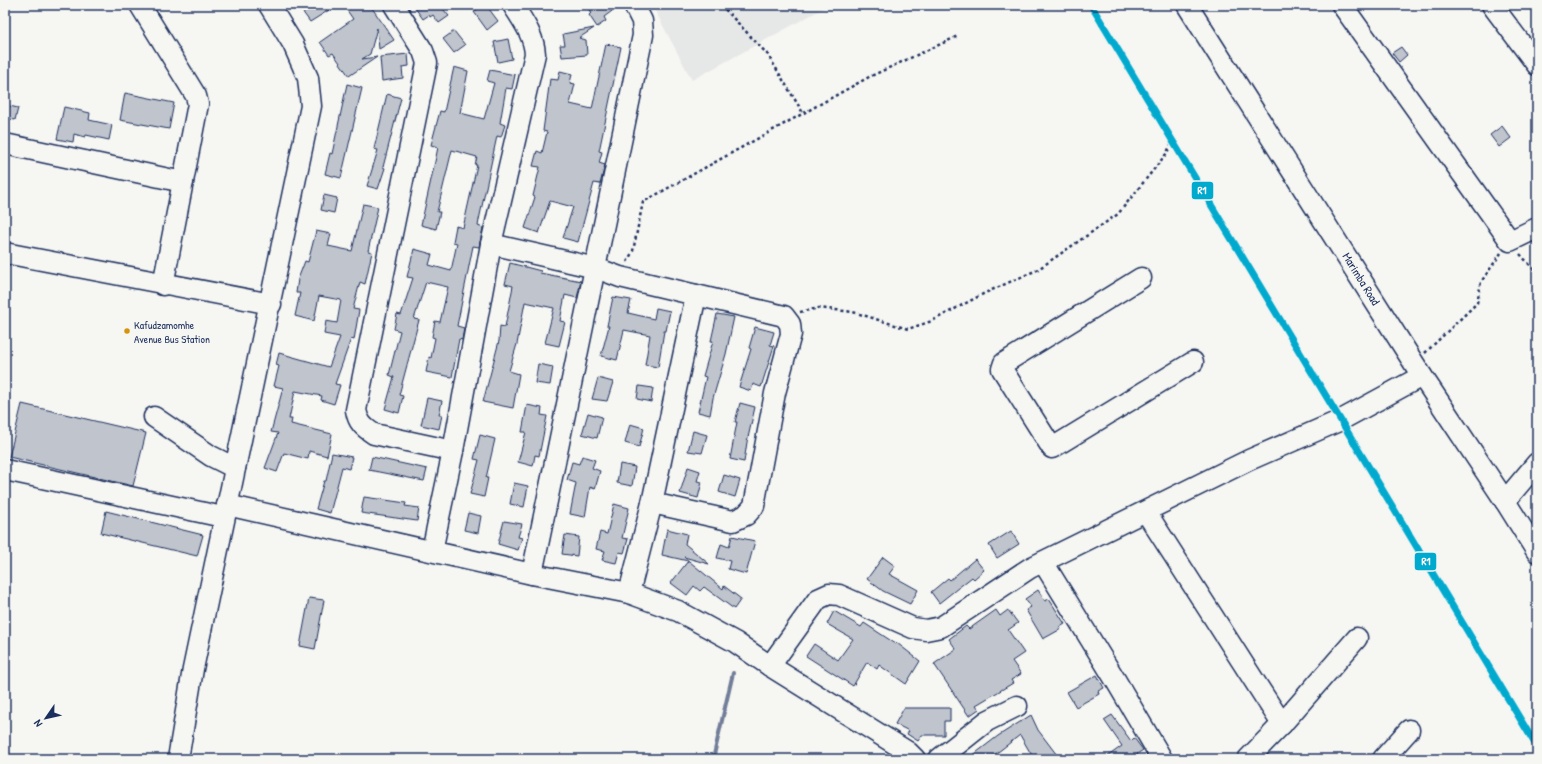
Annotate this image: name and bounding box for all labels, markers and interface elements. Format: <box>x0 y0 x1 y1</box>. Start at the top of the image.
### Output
line badge: R1 <box>1191 181 1214 200</box>
text: R1 <box>1198 183 1207 197</box>
street label: Marimba Road <box>1338 249 1385 309</box>
place label: Kafudzamomhe Avenue Bus Station <box>134 318 210 346</box>
marker: Kafudzamomhe Avenue Bus Station <box>122 326 132 336</box>
line badge: R1 <box>1414 552 1437 571</box>
text: R1 <box>1422 554 1431 568</box>
north arrow <box>26 698 66 738</box>
text: N <box>30 717 45 730</box>

